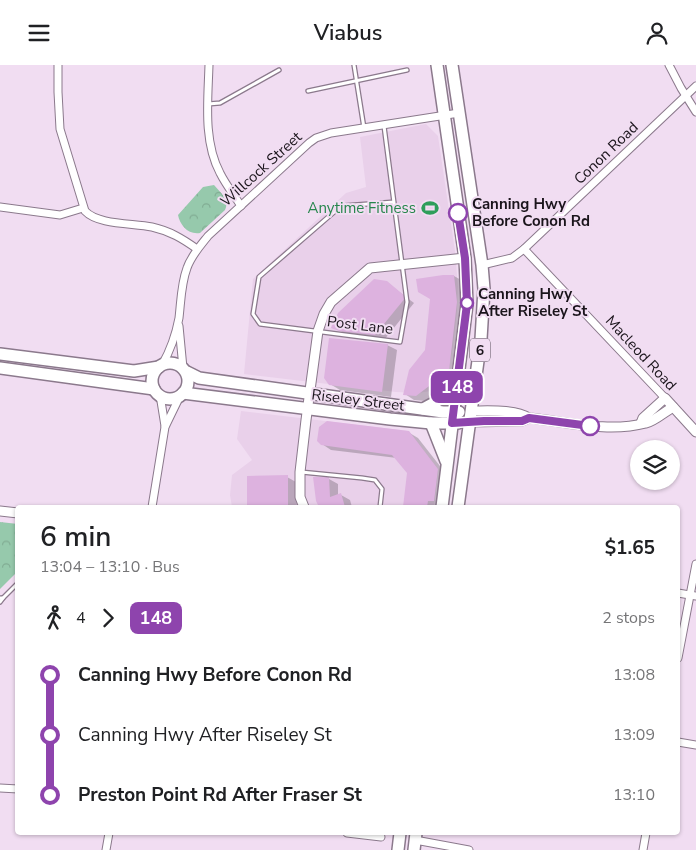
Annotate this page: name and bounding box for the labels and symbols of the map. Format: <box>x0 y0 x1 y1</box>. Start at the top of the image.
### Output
street label: Conon Road <box>570 117 642 189</box>
street label: Willcock Street <box>216 127 307 211</box>
place label: Canning Hwy Before Conon Rd <box>472 194 590 231</box>
place label: Anytime Fitness <box>307 198 416 218</box>
sports icon: Anytime Fitness <box>420 198 440 218</box>
marker: Canning Hwy Before Conon Rd <box>448 203 468 223</box>
place label: Canning Hwy After Riseley St <box>478 284 587 321</box>
marker: Canning Hwy After Riseley St <box>460 296 474 310</box>
street label: Post Lane <box>326 311 394 339</box>
street label: Macleod Road <box>601 311 681 395</box>
road number: 6 <box>470 339 490 361</box>
line badge: 148 <box>428 371 486 403</box>
street label: Riseley Street <box>310 384 406 416</box>
unlabelled marker <box>580 416 600 436</box>

